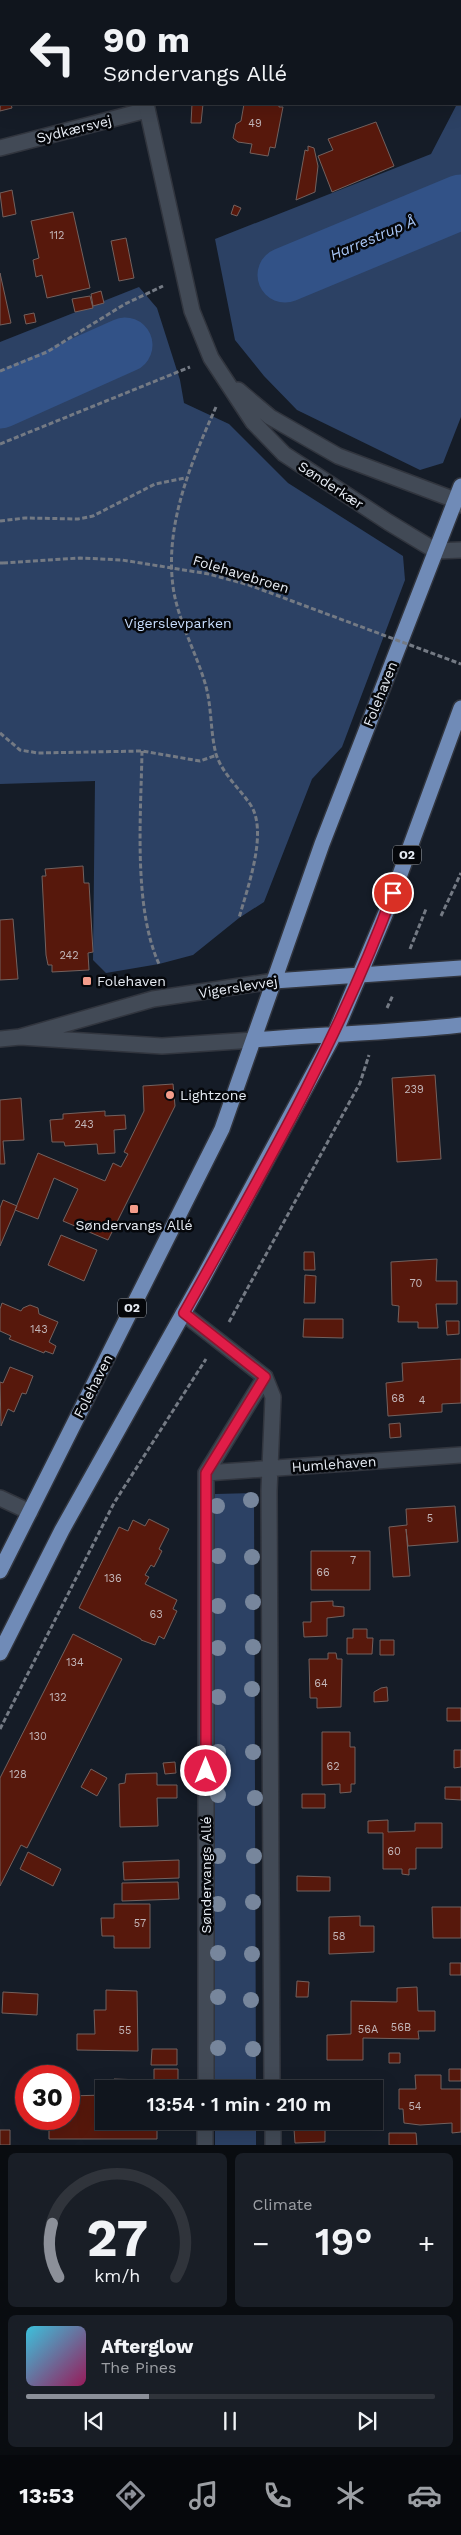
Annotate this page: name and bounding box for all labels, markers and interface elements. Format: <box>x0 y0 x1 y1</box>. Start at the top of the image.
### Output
text: 90 m <box>103 19 190 61</box>
icon: left <box>20 20 85 85</box>
text: Søndervangs Allé <box>103 61 287 86</box>
street label: Sydkærsvej <box>35 112 113 146</box>
house number: 49 <box>248 117 262 130</box>
water label: Harrestrup Å <box>327 212 419 264</box>
house number: 112 <box>50 229 65 242</box>
street label: Sønderkær <box>295 458 367 512</box>
street label: Folehavebroen <box>191 552 291 596</box>
park label: Vigerslevparken <box>124 615 232 631</box>
street label: Folehaven <box>360 659 400 729</box>
road number: O2 <box>393 846 421 864</box>
pin <box>372 872 414 914</box>
icon: arrive <box>379 879 407 907</box>
house number: 242 <box>59 949 79 962</box>
place label: Folehaven <box>97 973 166 989</box>
street label: Vigerslevvej <box>197 973 279 1001</box>
marker: Folehaven <box>81 975 93 987</box>
house number: 239 <box>404 1083 424 1096</box>
place label: Lightzone <box>180 1087 247 1103</box>
marker: Lightzone <box>164 1089 176 1101</box>
house number: 243 <box>74 1118 94 1131</box>
marker: Søndervangs Allé <box>128 1203 140 1215</box>
place label: Søndervangs Allé <box>75 1217 193 1233</box>
house number: 70 <box>410 1277 423 1290</box>
road number: O2 <box>118 1299 146 1318</box>
house number: 143 <box>30 1323 48 1336</box>
street label: Folehaven <box>70 1352 116 1420</box>
house number: 68 <box>391 1392 405 1405</box>
house number: 4 <box>419 1394 426 1407</box>
street label: Humlehaven <box>291 1453 377 1475</box>
house number: 5 <box>427 1512 433 1525</box>
house number: 7 <box>350 1554 356 1567</box>
house number: 66 <box>316 1566 330 1579</box>
house number: 136 <box>104 1572 122 1585</box>
house number: 63 <box>149 1608 163 1621</box>
house number: 134 <box>66 1656 84 1669</box>
house number: 64 <box>314 1677 328 1690</box>
house number: 132 <box>49 1691 67 1704</box>
house number: 130 <box>29 1730 47 1743</box>
position arrow <box>179 1744 231 1796</box>
house number: 62 <box>326 1760 340 1773</box>
house number: 128 <box>9 1768 27 1781</box>
street label: Søndervangs Allé <box>198 1816 214 1934</box>
house number: 60 <box>387 1845 401 1858</box>
house number: 57 <box>134 1917 146 1930</box>
house number: 58 <box>332 1930 346 1943</box>
house number: 56B <box>391 2021 411 2034</box>
house number: 56A <box>358 2023 378 2036</box>
house number: 55 <box>119 2024 131 2037</box>
speed limit sign: 30 <box>15 2065 80 2130</box>
text: 13:54 · 1 min · 210 m <box>147 2093 331 2116</box>
house number: 54 <box>408 2100 422 2113</box>
text: Climate <box>253 2195 313 2214</box>
text: 27 <box>86 2208 148 2269</box>
text: 19° <box>315 2220 373 2264</box>
text: − <box>253 2227 269 2260</box>
text: + <box>418 2227 435 2260</box>
text: km/h <box>94 2265 140 2286</box>
text: Afterglow <box>101 2335 193 2358</box>
text: The Pines <box>101 2358 177 2377</box>
icon: previous <box>80 2407 108 2435</box>
icon: pause <box>216 2407 244 2435</box>
icon: next <box>353 2407 381 2435</box>
icon: directions <box>113 2478 148 2513</box>
icon: music <box>186 2478 221 2513</box>
icon: phone <box>260 2478 295 2513</box>
icon: climate <box>333 2478 368 2513</box>
icon: car <box>407 2478 442 2513</box>
text: 13:53 <box>19 2483 74 2508</box>

